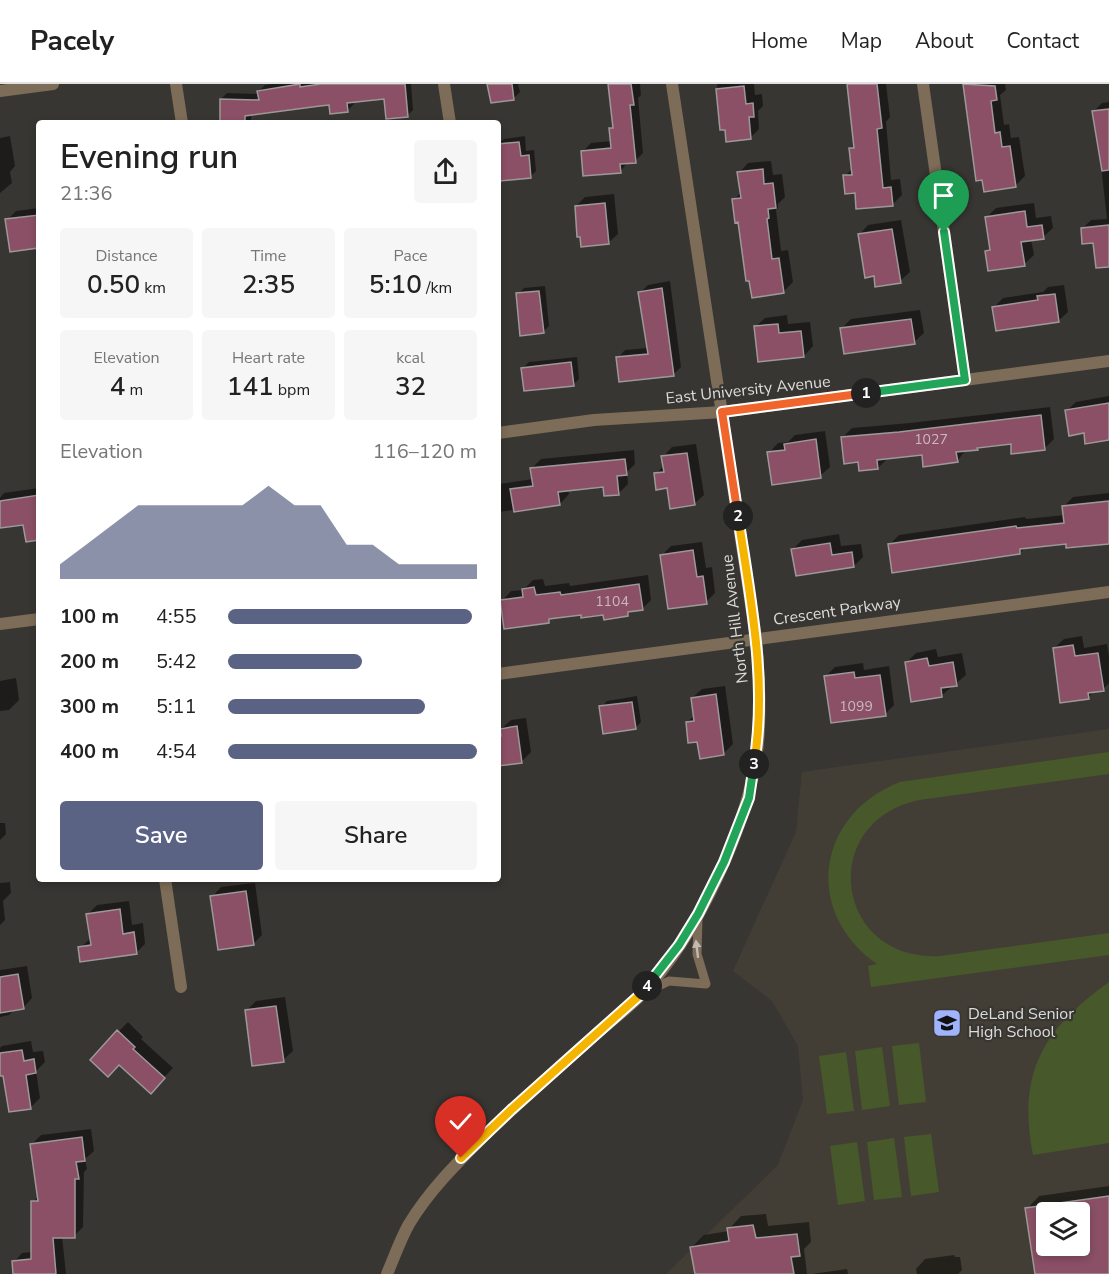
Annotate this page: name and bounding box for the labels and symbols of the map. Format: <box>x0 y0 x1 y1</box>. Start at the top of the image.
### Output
pin <box>918 170 969 232</box>
street label: East University Avenue <box>664 370 832 410</box>
pin: 1 <box>851 378 881 408</box>
house number: 1027 <box>914 430 948 449</box>
pin: 2 <box>723 501 753 531</box>
street label: North Hill Avenue <box>716 553 754 685</box>
street label: Crescent Parkway <box>772 591 903 631</box>
house number: 1104 <box>595 592 629 611</box>
house number: 1099 <box>839 697 873 716</box>
pin: 3 <box>739 749 769 779</box>
one-way arrow <box>692 940 702 959</box>
pin: 4 <box>632 971 662 1001</box>
place label: DeLand Senior High School <box>968 1003 1074 1043</box>
school or university icon: DeLand Senior High School <box>931 1007 963 1039</box>
pin <box>435 1096 486 1158</box>

